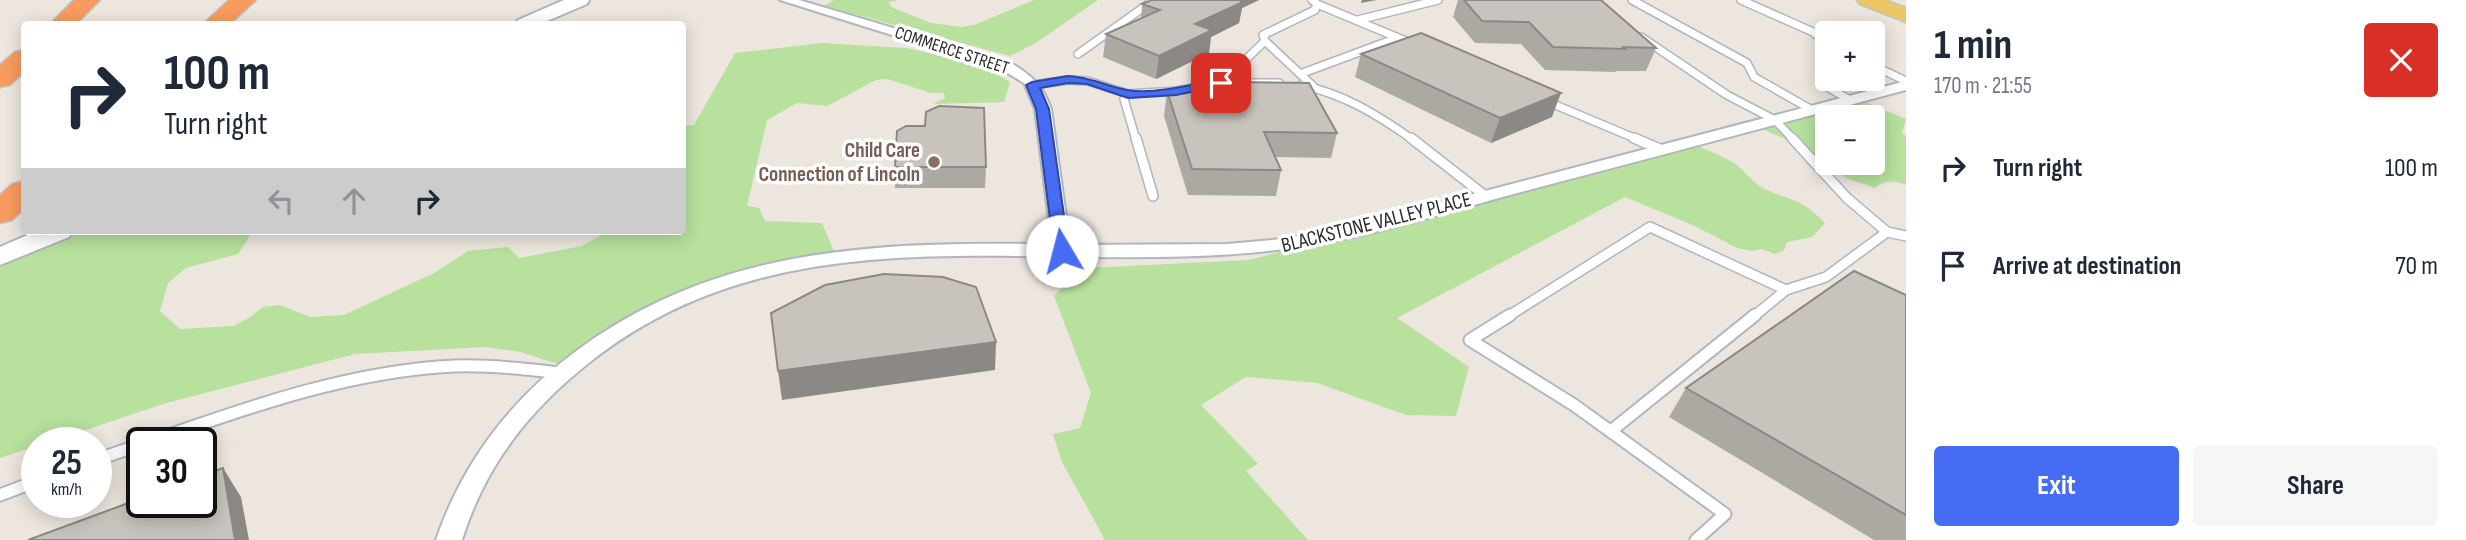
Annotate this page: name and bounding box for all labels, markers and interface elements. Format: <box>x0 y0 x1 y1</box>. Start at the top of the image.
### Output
text: 1 min <box>1934 20 2012 71</box>
map controls <box>1815 21 1885 175</box>
button: + <box>1815 21 1885 91</box>
street label: COMMERCE STREET <box>892 22 1012 79</box>
button: close <box>2364 23 2438 97</box>
text: 100 m <box>164 45 270 104</box>
icon: right <box>49 49 140 140</box>
pin <box>1191 53 1251 113</box>
icon: arrive <box>1202 64 1240 102</box>
text: 170 m · 21:55 <box>1934 72 2032 100</box>
text: Turn right <box>164 105 268 144</box>
button: − <box>1815 105 1885 175</box>
place label: Child Care Connection of Lincoln <box>758 138 920 187</box>
icon: right <box>1934 149 1972 187</box>
text: Turn right <box>1993 153 2082 184</box>
text: 100 m <box>2385 153 2438 184</box>
marker: Child Care Connection of Lincoln <box>926 154 942 170</box>
icon: left <box>262 182 300 220</box>
icon: ahead <box>335 182 373 220</box>
icon: right <box>408 182 446 220</box>
street label: BLACKSTONE VALLEY PLACE <box>1279 187 1473 258</box>
position arrow <box>1025 214 1099 288</box>
icon: arrive <box>1934 247 1972 285</box>
text: Arrive at destination <box>1993 251 2181 282</box>
text: 70 m <box>2395 251 2438 282</box>
speed limit sign: 30 <box>126 427 217 518</box>
text: 25 <box>51 442 82 485</box>
button: Exit <box>1934 446 2179 526</box>
button: Share <box>2193 446 2438 526</box>
text: km/h <box>51 479 82 500</box>

